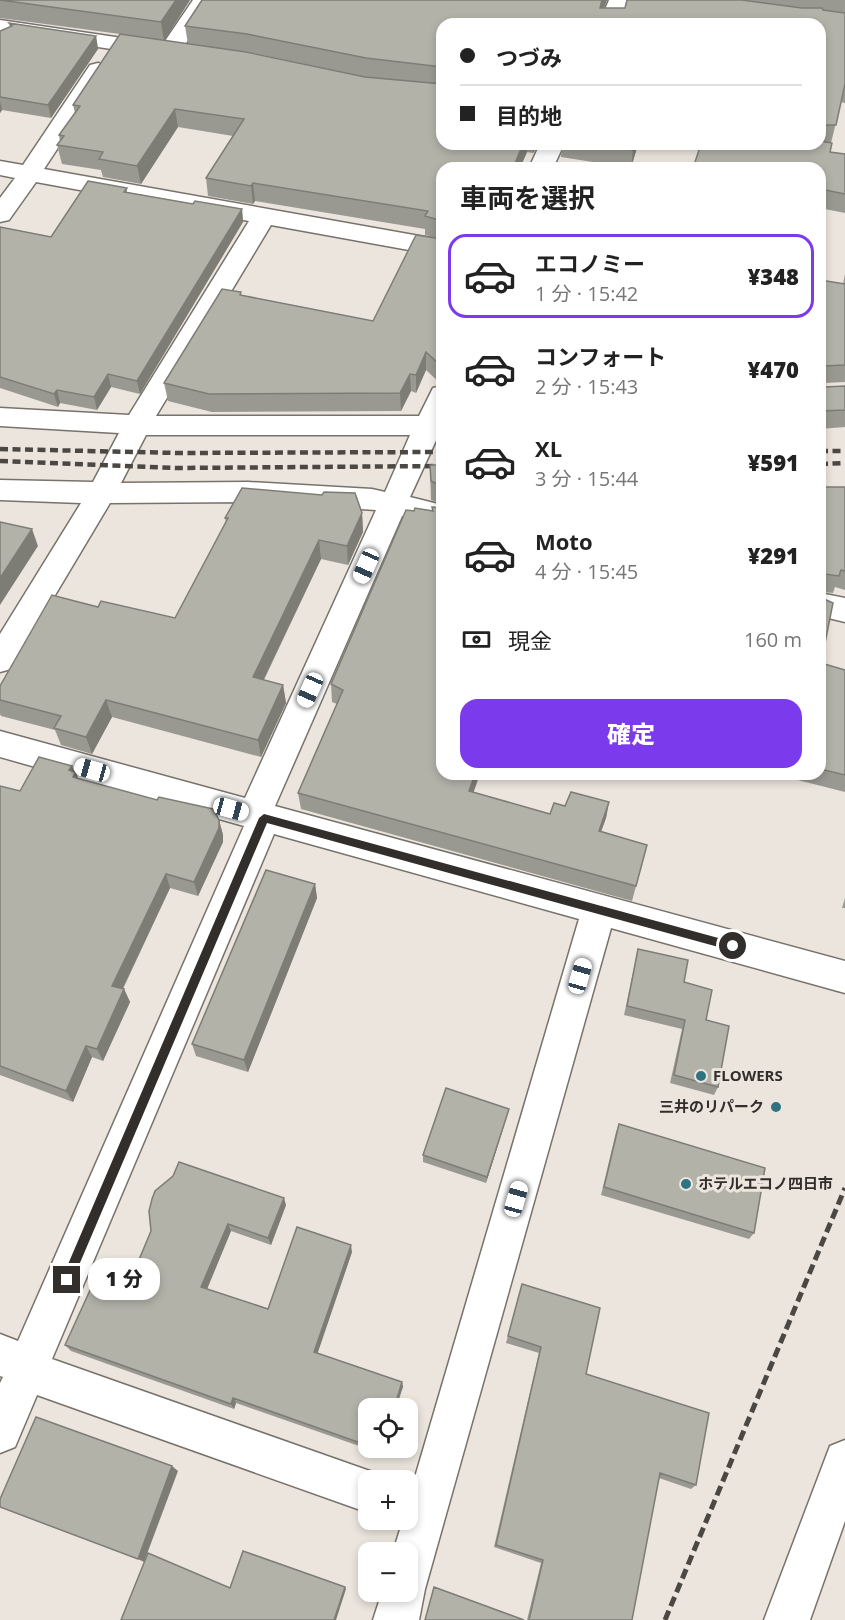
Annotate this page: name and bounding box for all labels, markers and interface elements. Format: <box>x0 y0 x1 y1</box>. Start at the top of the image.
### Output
text: つづみ <box>496 42 562 72</box>
text: 目的地 <box>496 100 562 130</box>
text: 車両を選択 <box>460 179 595 216</box>
text: エコノミー <box>535 248 645 278</box>
icon: car <box>463 249 517 303</box>
text: ¥348 <box>747 261 799 291</box>
text: 1 分 · 15:42 <box>535 280 638 307</box>
text: コンフォート <box>535 341 666 371</box>
icon: car <box>463 342 517 396</box>
text: ¥470 <box>747 354 799 384</box>
text: 2 分 · 15:43 <box>535 373 638 400</box>
text: XL <box>535 433 562 463</box>
icon: car <box>463 435 517 489</box>
text: ¥591 <box>747 447 799 477</box>
text: 3 分 · 15:44 <box>535 465 638 492</box>
text: Moto <box>535 526 593 556</box>
icon: car <box>463 528 517 582</box>
text: ¥291 <box>747 540 799 570</box>
car <box>350 546 382 586</box>
text: 4 分 · 15:45 <box>535 558 638 585</box>
icon: cash <box>460 623 493 656</box>
text: 現金 <box>508 625 552 655</box>
text: 160 m <box>744 626 802 653</box>
car <box>294 670 326 710</box>
button: 確定 <box>460 699 802 768</box>
car <box>72 756 112 784</box>
car <box>211 796 251 822</box>
route start <box>719 932 746 959</box>
car <box>566 956 594 996</box>
place label: FLOWERS <box>713 1065 783 1085</box>
marker: FLOWERS <box>694 1069 708 1083</box>
place label: 三井のリパーク <box>659 1096 764 1116</box>
marker: 三井のリパーク <box>769 1100 783 1114</box>
place label: ホテルエコノ四日市 <box>698 1173 833 1193</box>
marker: ホテルエコノ四日市 <box>679 1177 693 1191</box>
car <box>502 1179 530 1219</box>
callout: 1 分 <box>88 1259 160 1301</box>
text: 1 分 <box>106 1265 142 1292</box>
route end <box>53 1266 80 1293</box>
map controls <box>358 1398 418 1602</box>
button: locate <box>358 1398 418 1458</box>
button: + <box>358 1470 418 1530</box>
button: − <box>358 1542 418 1602</box>

